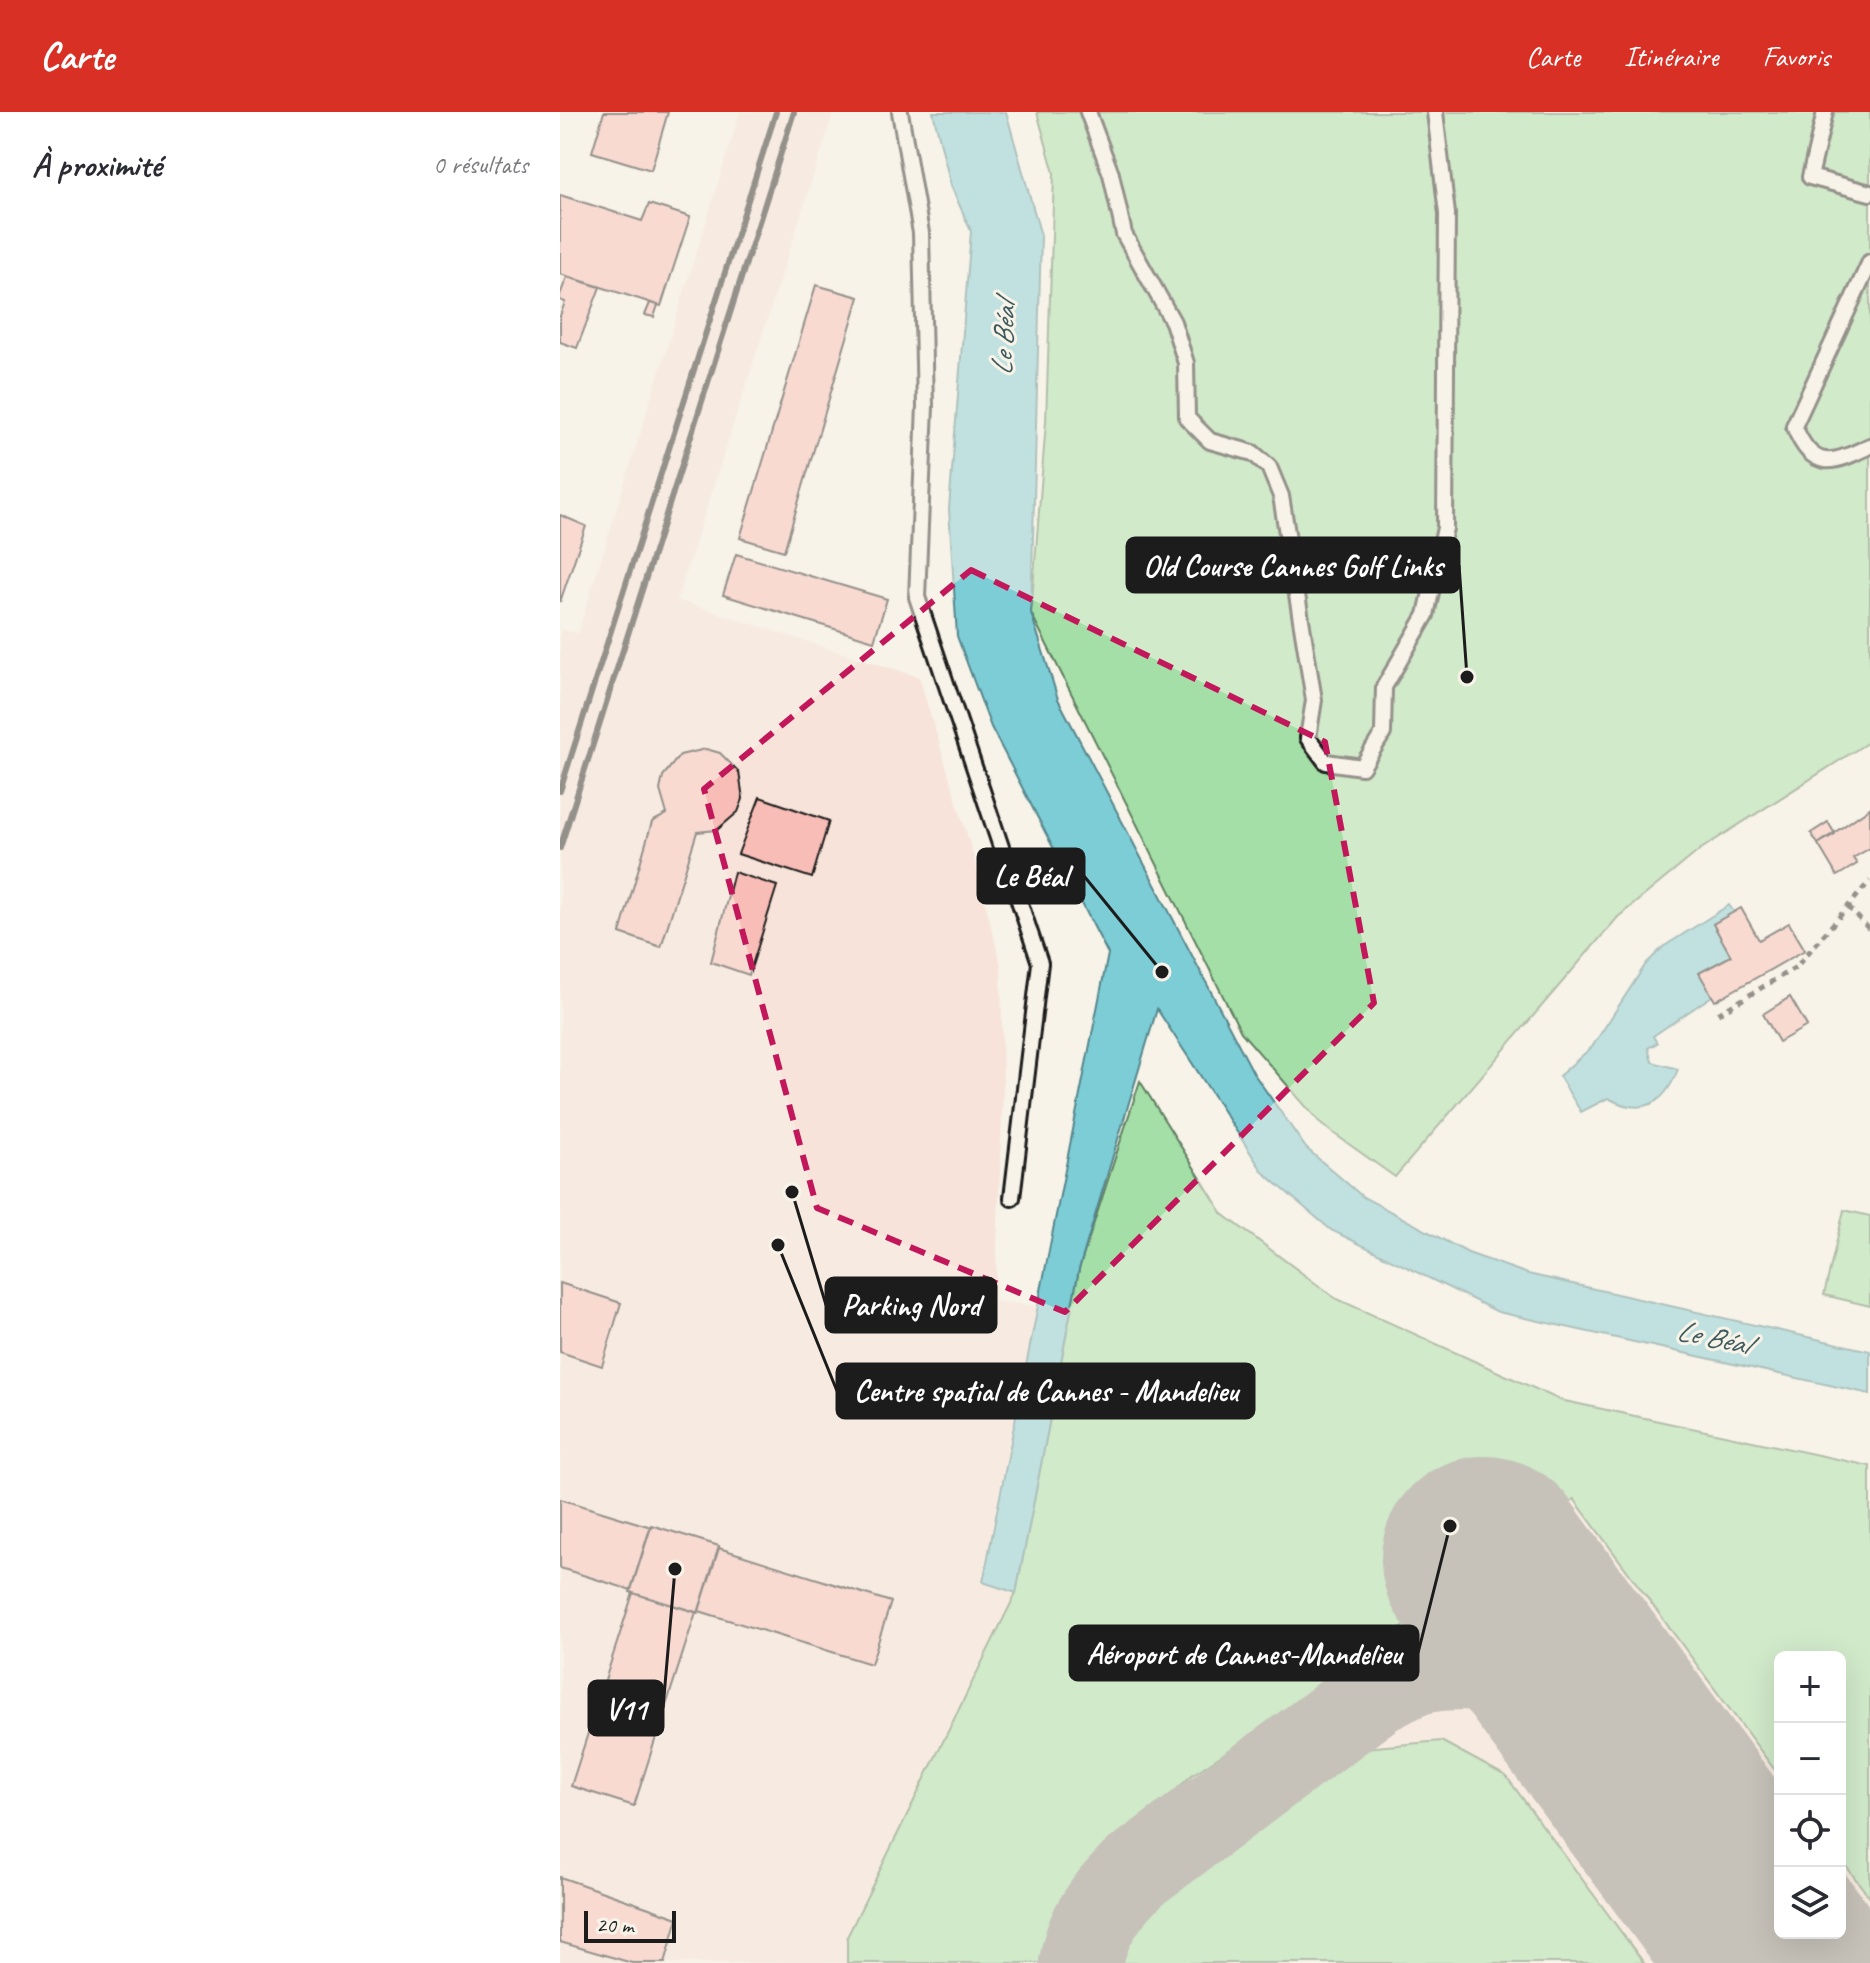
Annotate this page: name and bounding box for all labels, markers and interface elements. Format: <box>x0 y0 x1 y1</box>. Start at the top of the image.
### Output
text: Carte <box>40 33 114 80</box>
text: Carte <box>1526 39 1580 74</box>
text: Itinéraire <box>1624 39 1718 74</box>
text: Favoris <box>1762 39 1830 74</box>
text: À proximité <box>32 143 161 186</box>
text: 0 résultats <box>433 148 528 181</box>
water label: Le Béal <box>982 292 1024 376</box>
callout: Old Course Cannes Golf Links <box>1127 538 1459 592</box>
text: Old Course Cannes Golf Links <box>1143 547 1446 585</box>
callout: Le Béal <box>978 849 1084 903</box>
text: Le Béal <box>994 857 1074 895</box>
callout: Parking Nord <box>826 1278 996 1332</box>
text: Parking Nord <box>842 1286 985 1324</box>
water label: Le Béal <box>1673 1311 1762 1365</box>
callout: Centre spatial de Cannes - Mandelieu <box>837 1364 1254 1418</box>
text: Centre spatial de Cannes - Mandelieu <box>854 1372 1241 1410</box>
callout: Aéroport de Cannes-Mandelieu <box>1070 1626 1418 1680</box>
text: Aéroport de Cannes-Mandelieu <box>1086 1635 1405 1673</box>
map controls <box>1774 1651 1846 1939</box>
button: + <box>1774 1651 1846 1723</box>
callout: V11 <box>589 1681 663 1735</box>
text: V11 <box>605 1690 650 1728</box>
button: − <box>1774 1723 1846 1795</box>
button: locate <box>1774 1795 1846 1867</box>
button: layers <box>1774 1867 1846 1939</box>
scale bar <box>584 1907 676 1943</box>
text: 20 m <box>596 1911 633 1939</box>

